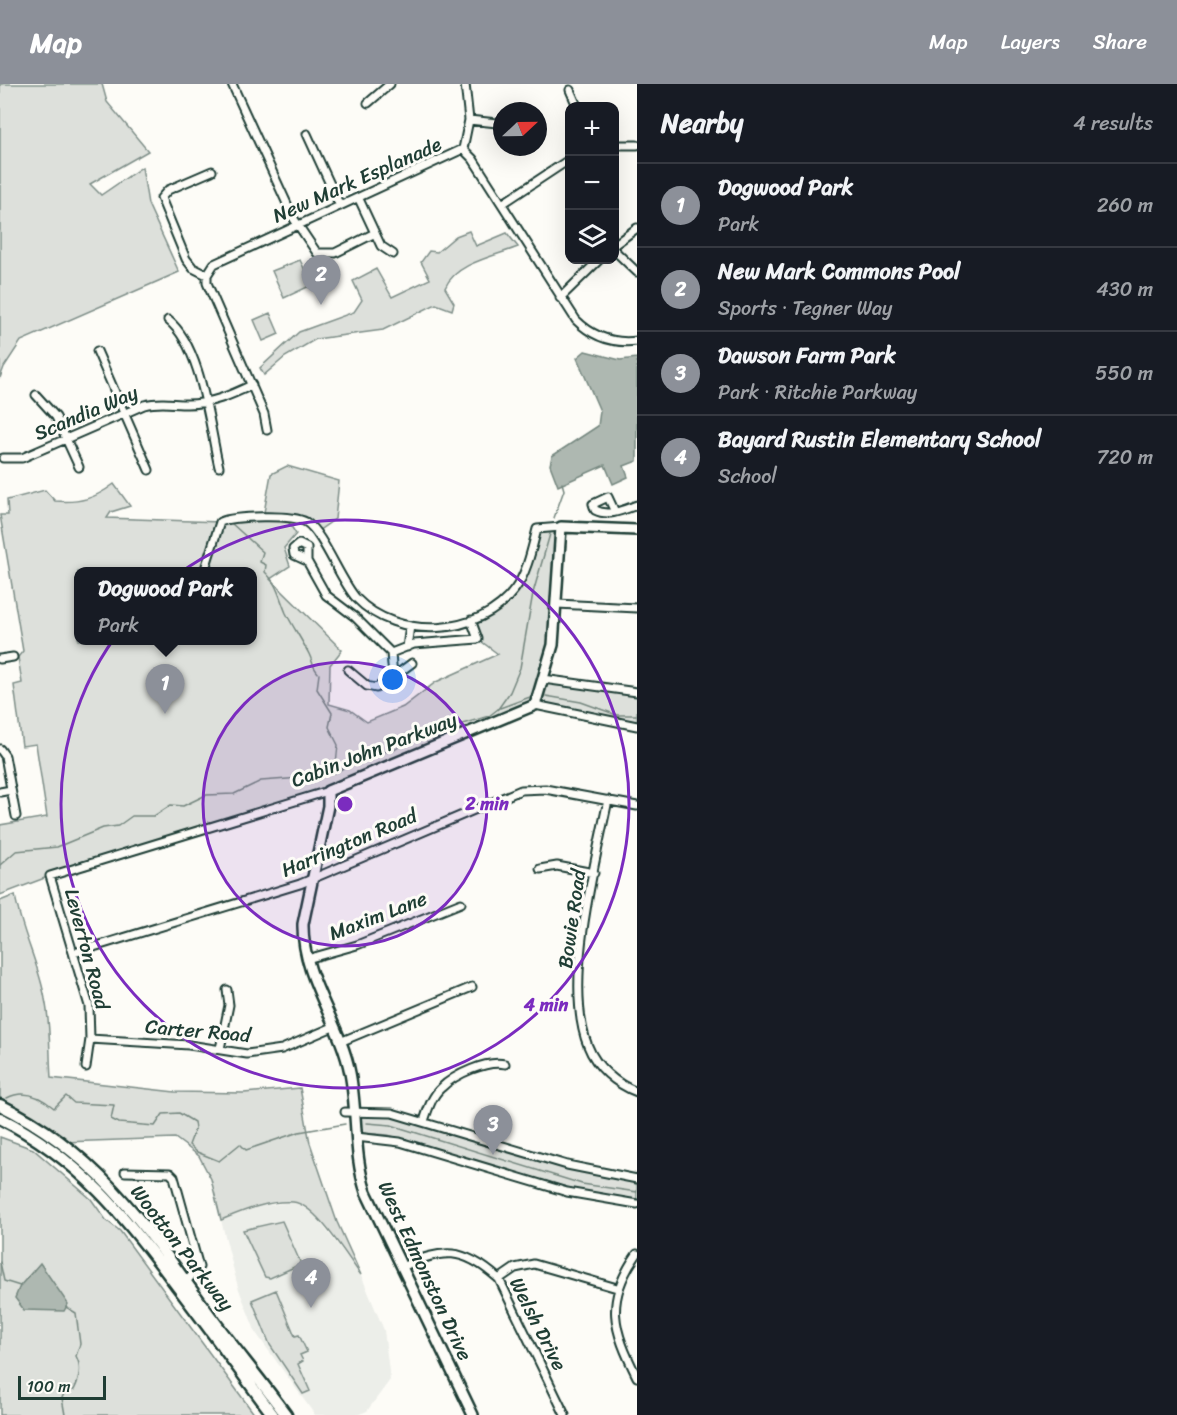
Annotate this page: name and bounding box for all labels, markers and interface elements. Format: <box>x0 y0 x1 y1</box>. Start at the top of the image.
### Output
text: Map <box>30 18 82 67</box>
text: Map <box>929 23 968 61</box>
text: Layers <box>1001 23 1060 61</box>
text: Share <box>1093 23 1147 61</box>
text: Nearby <box>661 100 743 146</box>
north arrow <box>493 102 547 156</box>
map controls <box>565 102 619 264</box>
button: + <box>565 102 619 156</box>
text: 4 results <box>1073 106 1153 141</box>
street label: New Mark Esplanade <box>267 127 448 233</box>
button: − <box>565 156 619 210</box>
text: Dogwood Park <box>718 168 853 207</box>
text: 1 <box>676 188 685 223</box>
text: 260 m <box>1097 188 1153 223</box>
text: Park <box>718 207 759 242</box>
button: layers <box>565 210 619 264</box>
text: New Mark Commons Pool <box>718 252 960 291</box>
pin: 2 <box>302 256 340 305</box>
text: 2 <box>675 272 686 307</box>
text: 430 m <box>1096 272 1153 307</box>
text: Sports · Tegner Way <box>718 291 893 326</box>
text: Dawson Farm Park <box>718 336 896 375</box>
text: 3 <box>675 356 686 391</box>
text: 550 m <box>1095 356 1153 391</box>
street label: Scandia Way <box>28 375 144 451</box>
text: Park · Ritchie Parkway <box>718 375 917 410</box>
text: Bayard Rustin Elementary School <box>718 420 1041 459</box>
text: 4 <box>674 440 687 475</box>
text: 720 m <box>1097 440 1153 475</box>
text: School <box>718 459 777 494</box>
popup <box>74 567 257 645</box>
text: Dogwood Park <box>98 569 233 608</box>
text: Park <box>98 608 139 643</box>
pin: 1 <box>146 664 184 714</box>
your location <box>378 665 407 694</box>
street label: Cabin John Parkway <box>286 702 463 798</box>
text: 2 min <box>464 788 509 820</box>
centre of rings <box>335 794 355 814</box>
street label: Harrington Road <box>276 798 424 887</box>
street label: Bowie Road <box>548 866 596 971</box>
street label: Maxim Lane <box>324 881 432 951</box>
street label: Leverton Road <box>54 885 120 1015</box>
text: 4 min <box>523 989 569 1021</box>
street label: Carter Road <box>144 1009 254 1053</box>
pin: 3 <box>474 1106 512 1155</box>
street label: West Edmonston Drive <box>368 1175 482 1367</box>
street label: Wootton Parkway <box>121 1177 243 1320</box>
pin: 4 <box>292 1258 330 1308</box>
street label: Welsh Drive <box>499 1271 577 1377</box>
text: 100 m <box>27 1372 71 1401</box>
scale bar <box>18 1373 106 1400</box>

